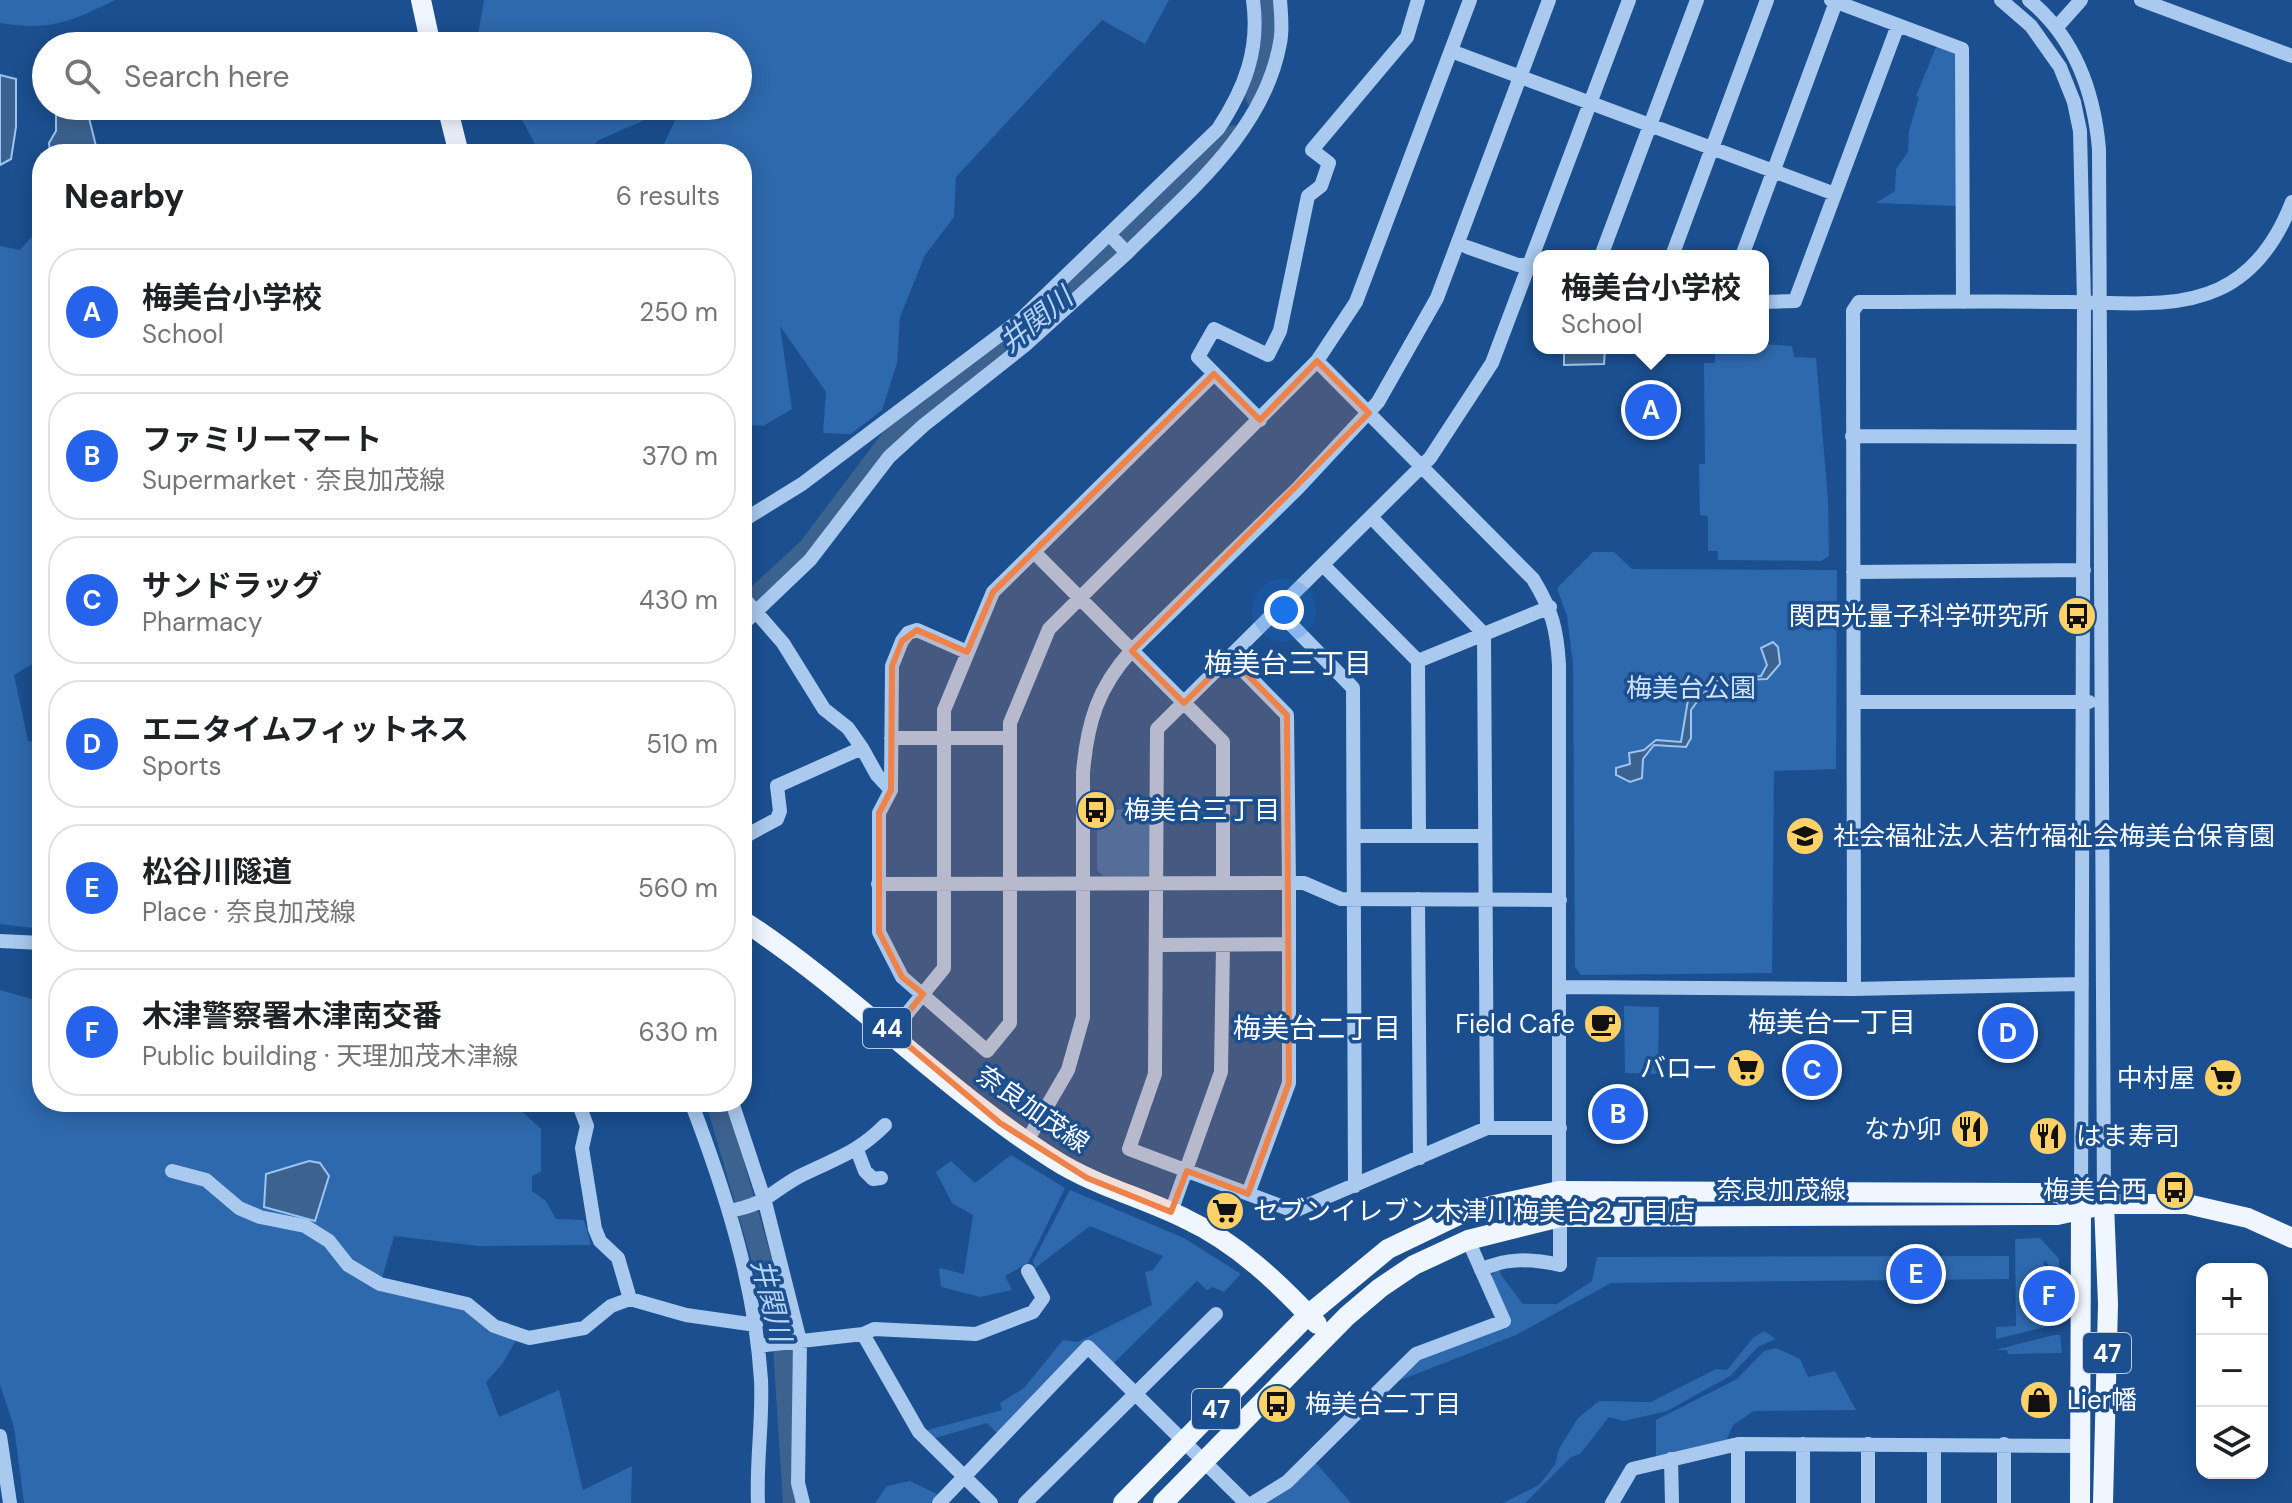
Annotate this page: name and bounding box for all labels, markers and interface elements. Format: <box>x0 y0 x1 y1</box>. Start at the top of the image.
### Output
search box <box>32 32 752 120</box>
icon: search <box>60 54 104 98</box>
text: Search here <box>124 57 290 96</box>
text: Nearby <box>64 174 184 219</box>
text: 6 results <box>616 179 720 213</box>
popup <box>1533 250 1769 354</box>
text: 梅美台小学校 <box>1561 268 1741 307</box>
water label: 井関川 <box>992 277 1083 361</box>
text: 梅美台小学校 <box>142 278 322 317</box>
text: A <box>83 295 101 329</box>
text: 250 m <box>639 295 718 329</box>
text: School <box>1561 307 1643 341</box>
text: School <box>142 317 224 351</box>
pin: A <box>1625 380 1677 440</box>
text: ファミリーマート <box>142 420 382 459</box>
text: B <box>84 439 100 473</box>
text: 370 m <box>642 439 718 473</box>
text: Supermarket · 奈良加茂線 <box>142 463 445 497</box>
text: サンドラッグ <box>142 566 322 605</box>
text: C <box>82 583 102 617</box>
text: 430 m <box>639 583 718 617</box>
your location <box>1264 590 1304 630</box>
bus stop icon: 関西光量子科学研究所 <box>2056 595 2098 637</box>
place label: 関西光量子科学研究所 <box>1789 599 2049 633</box>
text: Pharmacy <box>142 605 262 639</box>
district label: 梅美台三丁目 <box>1204 645 1372 682</box>
park label: 梅美台公園 <box>1626 671 1756 705</box>
text: エニタイムフィットネス <box>142 710 469 749</box>
text: D <box>83 727 101 761</box>
text: 510 m <box>646 727 718 761</box>
text: Sports <box>142 749 222 783</box>
bus stop icon: 梅美台三丁目 <box>1075 789 1117 831</box>
place label: 梅美台三丁目 <box>1124 793 1280 827</box>
school or university icon: 社会福祉法人若竹福祉会梅美台保育園 <box>1784 815 1826 857</box>
place label: 社会福祉法人若竹福祉会梅美台保育園 <box>1833 819 2275 853</box>
text: 松谷川隧道 <box>142 852 292 891</box>
text: E <box>84 871 100 905</box>
text: 560 m <box>638 871 718 905</box>
text: Place · 奈良加茂線 <box>142 895 356 929</box>
text: 木津警察署木津南交番 <box>142 996 442 1035</box>
cafe icon: Field Cafe <box>1582 1003 1624 1045</box>
pin: D <box>1982 1003 2034 1063</box>
district label: 梅美台一丁目 <box>1748 1004 1916 1041</box>
place label: Field Cafe <box>1455 1007 1575 1041</box>
road number: 44 <box>863 1008 911 1048</box>
district label: 梅美台二丁目 <box>1233 1010 1401 1047</box>
text: F <box>85 1015 99 1049</box>
text: 630 m <box>638 1015 718 1049</box>
text: Public building · 天理加茂木津線 <box>142 1039 518 1073</box>
pin: C <box>1786 1040 1838 1100</box>
supermarket icon: バロー <box>1725 1047 1767 1089</box>
place label: バロー <box>1640 1051 1718 1085</box>
supermarket icon: 中村屋 <box>2202 1057 2244 1099</box>
street label: 奈良加茂線 <box>970 1058 1096 1160</box>
place label: 中村屋 <box>2117 1061 2195 1095</box>
pin: B <box>1592 1084 1644 1144</box>
restaurant icon: なか卯 <box>1949 1108 1991 1150</box>
place label: なか卯 <box>1864 1112 1942 1146</box>
restaurant icon: はま寿司 <box>2027 1115 2069 1157</box>
place label: はま寿司 <box>2076 1119 2180 1153</box>
bus stop icon: 梅美台西 <box>2154 1169 2196 1211</box>
street label: 奈良加茂線 <box>1716 1173 1846 1207</box>
place label: 梅美台西 <box>2043 1173 2147 1207</box>
supermarket icon: セブンイレブン木津川梅美台２丁目店 <box>1204 1190 1246 1232</box>
place label: セブンイレブン木津川梅美台２丁目店 <box>1253 1194 1695 1228</box>
pin: E <box>1890 1244 1942 1304</box>
water label: 井関川 <box>743 1255 800 1348</box>
map controls <box>2196 1263 2268 1479</box>
button: + <box>2196 1263 2268 1335</box>
pin: F <box>2023 1266 2075 1326</box>
road number: 47 <box>2083 1333 2131 1373</box>
button: − <box>2196 1335 2268 1407</box>
shop icon: Lier幡 <box>2018 1379 2060 1421</box>
bus stop icon: 梅美台二丁目 <box>1256 1383 1298 1425</box>
place label: Lier幡 <box>2067 1383 2137 1417</box>
place label: 梅美台二丁目 <box>1305 1387 1461 1421</box>
road number: 47 <box>1192 1389 1240 1429</box>
button: layers <box>2196 1407 2268 1479</box>

